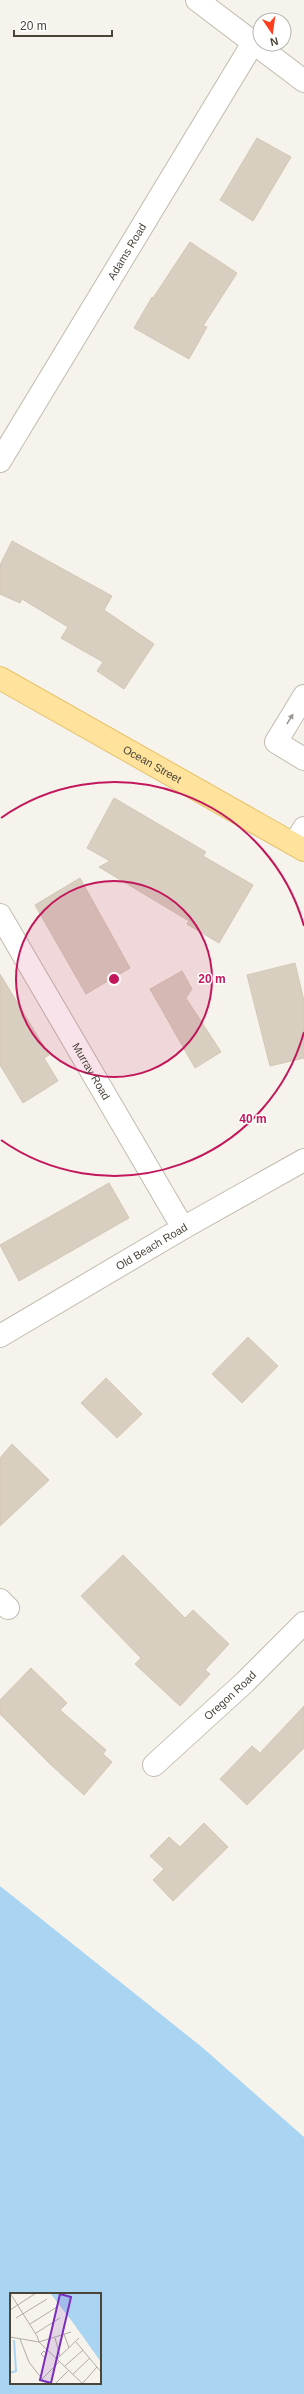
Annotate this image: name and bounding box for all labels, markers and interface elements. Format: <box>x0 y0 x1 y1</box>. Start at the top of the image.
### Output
scale bar <box>14 12 112 38</box>
north arrow <box>252 12 292 52</box>
text: 20 m <box>20 19 47 33</box>
text: N <box>269 35 279 48</box>
street label: Adams Road <box>105 221 148 282</box>
one-way arrow <box>286 714 294 724</box>
street label: Ocean Street <box>121 743 184 785</box>
centre of rings <box>107 972 121 986</box>
text: 20 m <box>198 972 226 986</box>
street label: Murray Road <box>70 1041 113 1102</box>
text: 40 m <box>239 1112 267 1126</box>
street label: Old Beach Road <box>114 1221 189 1272</box>
street label: Oregon Road <box>202 1669 258 1722</box>
inset map <box>10 2293 101 2384</box>

